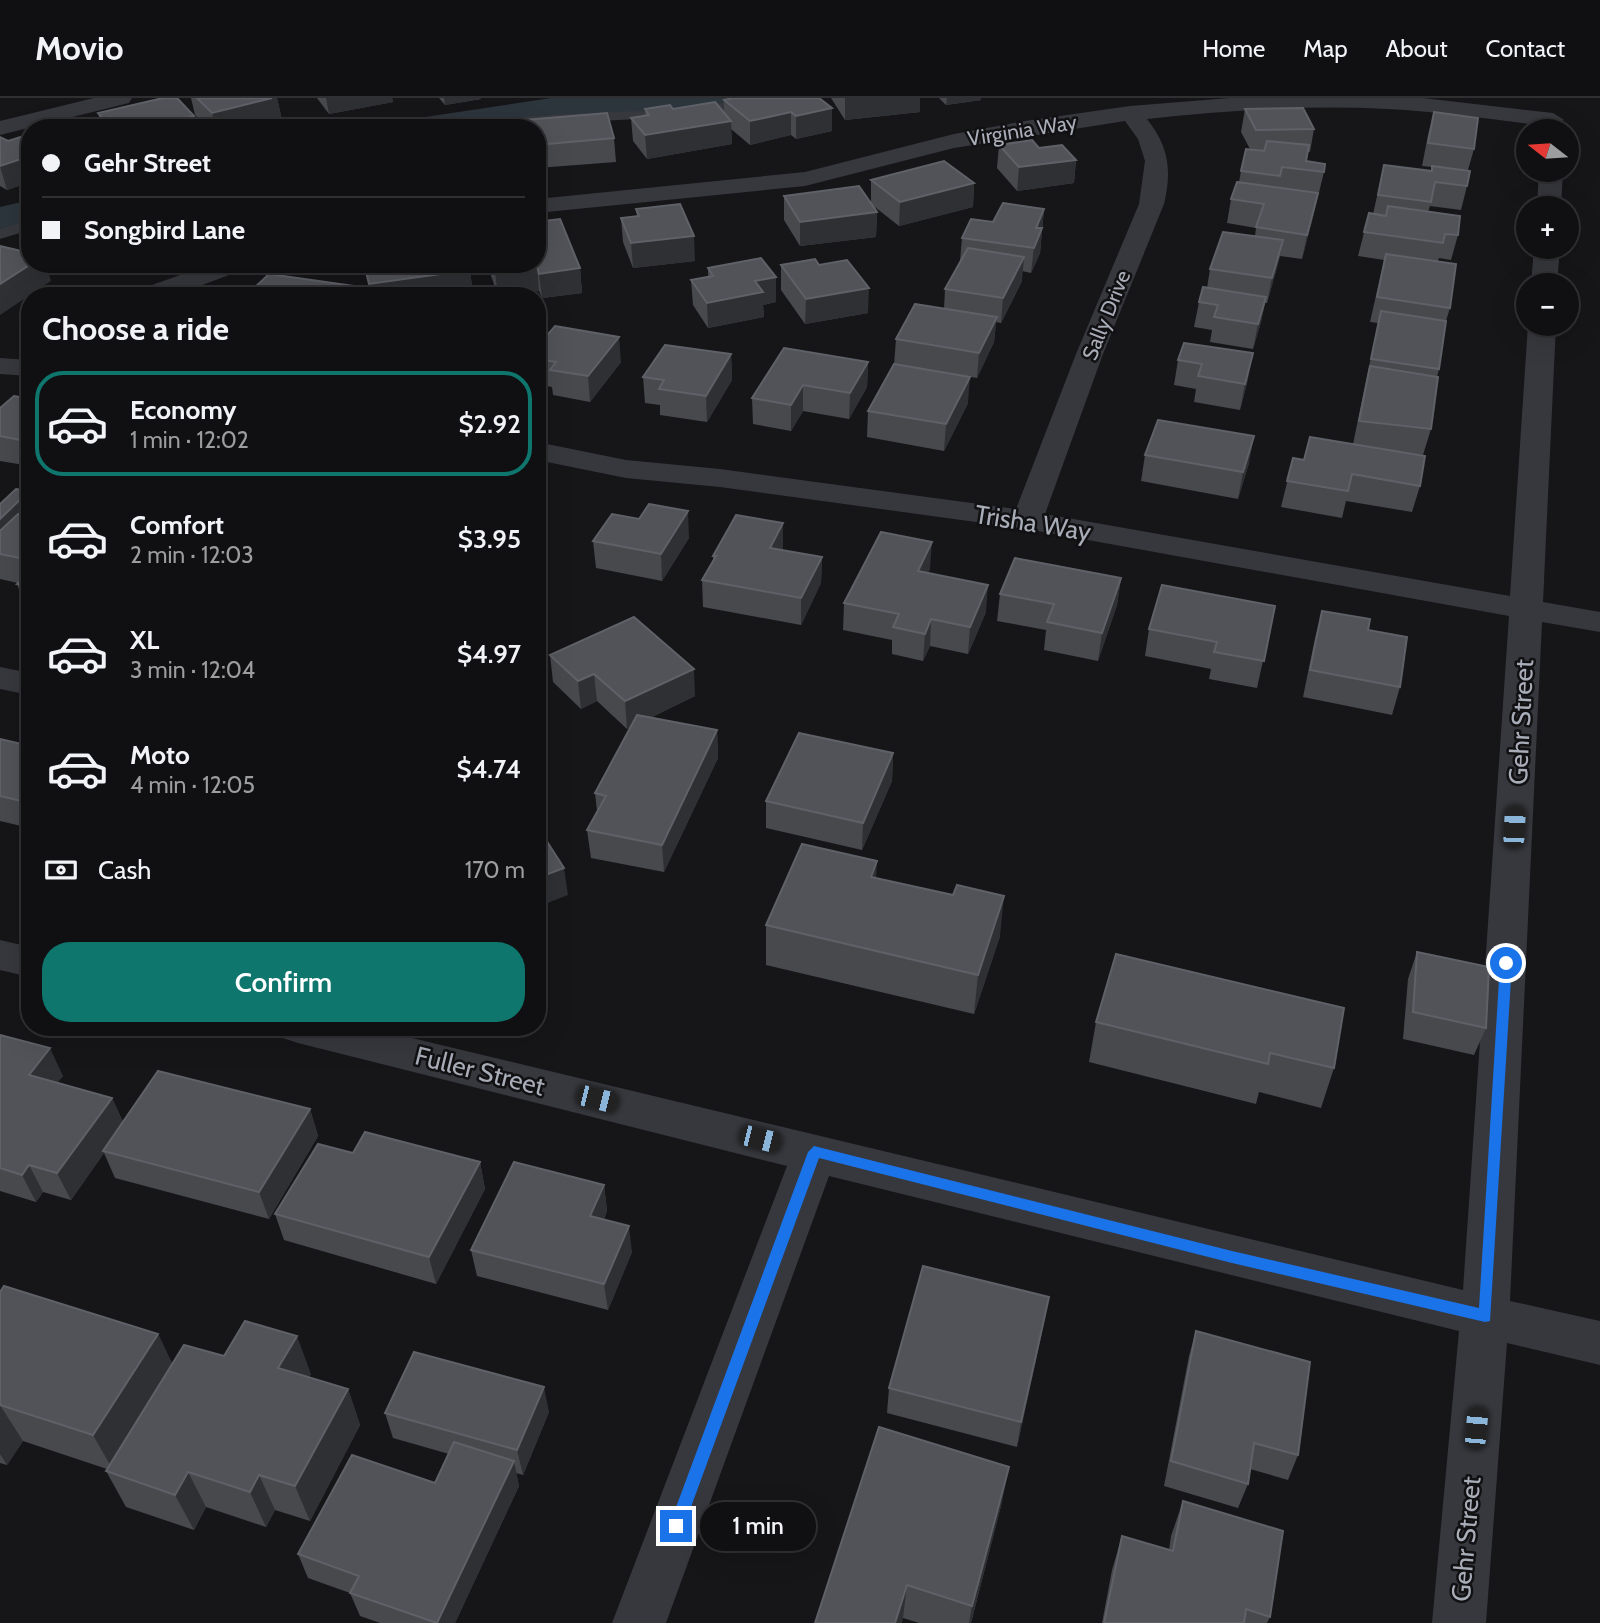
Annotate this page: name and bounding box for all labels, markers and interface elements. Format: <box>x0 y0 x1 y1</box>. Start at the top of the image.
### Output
text: Movio <box>35 28 124 68</box>
text: Home <box>1202 34 1265 63</box>
text: Map <box>1303 34 1348 63</box>
text: About <box>1386 34 1448 63</box>
text: Contact <box>1486 34 1565 63</box>
street label: Virginia Way <box>966 109 1079 151</box>
north arrow <box>1516 119 1578 182</box>
map controls <box>1516 119 1579 336</box>
text: Gehr Street <box>84 147 211 179</box>
button: + <box>1516 196 1579 259</box>
text: Songbird Lane <box>84 214 245 246</box>
street label: Sally Drive <box>1077 266 1135 364</box>
button: − <box>1516 273 1579 336</box>
text: Choose a ride <box>42 309 229 348</box>
icon: car <box>46 392 109 455</box>
text: Economy <box>130 394 236 426</box>
text: $2.92 <box>458 408 521 440</box>
text: 1 min · 12:02 <box>130 426 249 454</box>
street label: Trisha Way <box>973 498 1093 548</box>
icon: car <box>46 507 109 570</box>
text: Comfort <box>130 509 224 541</box>
text: $3.95 <box>458 523 521 555</box>
text: 2 min · 12:03 <box>130 541 254 569</box>
icon: car <box>46 622 109 685</box>
text: XL <box>130 624 159 656</box>
text: $4.97 <box>457 638 521 670</box>
text: 3 min · 12:04 <box>130 656 255 684</box>
street label: Gehr Street <box>1502 658 1540 786</box>
icon: car <box>46 737 109 800</box>
text: Moto <box>130 739 190 771</box>
text: $4.74 <box>457 753 521 785</box>
text: 4 min · 12:05 <box>130 771 255 799</box>
car <box>1503 805 1526 849</box>
icon: cash <box>42 851 80 889</box>
text: Cash <box>98 854 151 886</box>
text: 170 m <box>465 856 525 884</box>
button: Confirm <box>42 942 525 1022</box>
route start <box>1490 947 1522 979</box>
street label: Fuller Street <box>412 1039 548 1103</box>
car <box>575 1084 620 1114</box>
car <box>738 1124 783 1154</box>
car <box>1464 1406 1489 1450</box>
street label: Gehr Street <box>1445 1475 1487 1603</box>
callout: 1 min <box>700 1502 816 1550</box>
route end <box>660 1510 692 1542</box>
text: 1 min <box>732 1512 784 1540</box>

